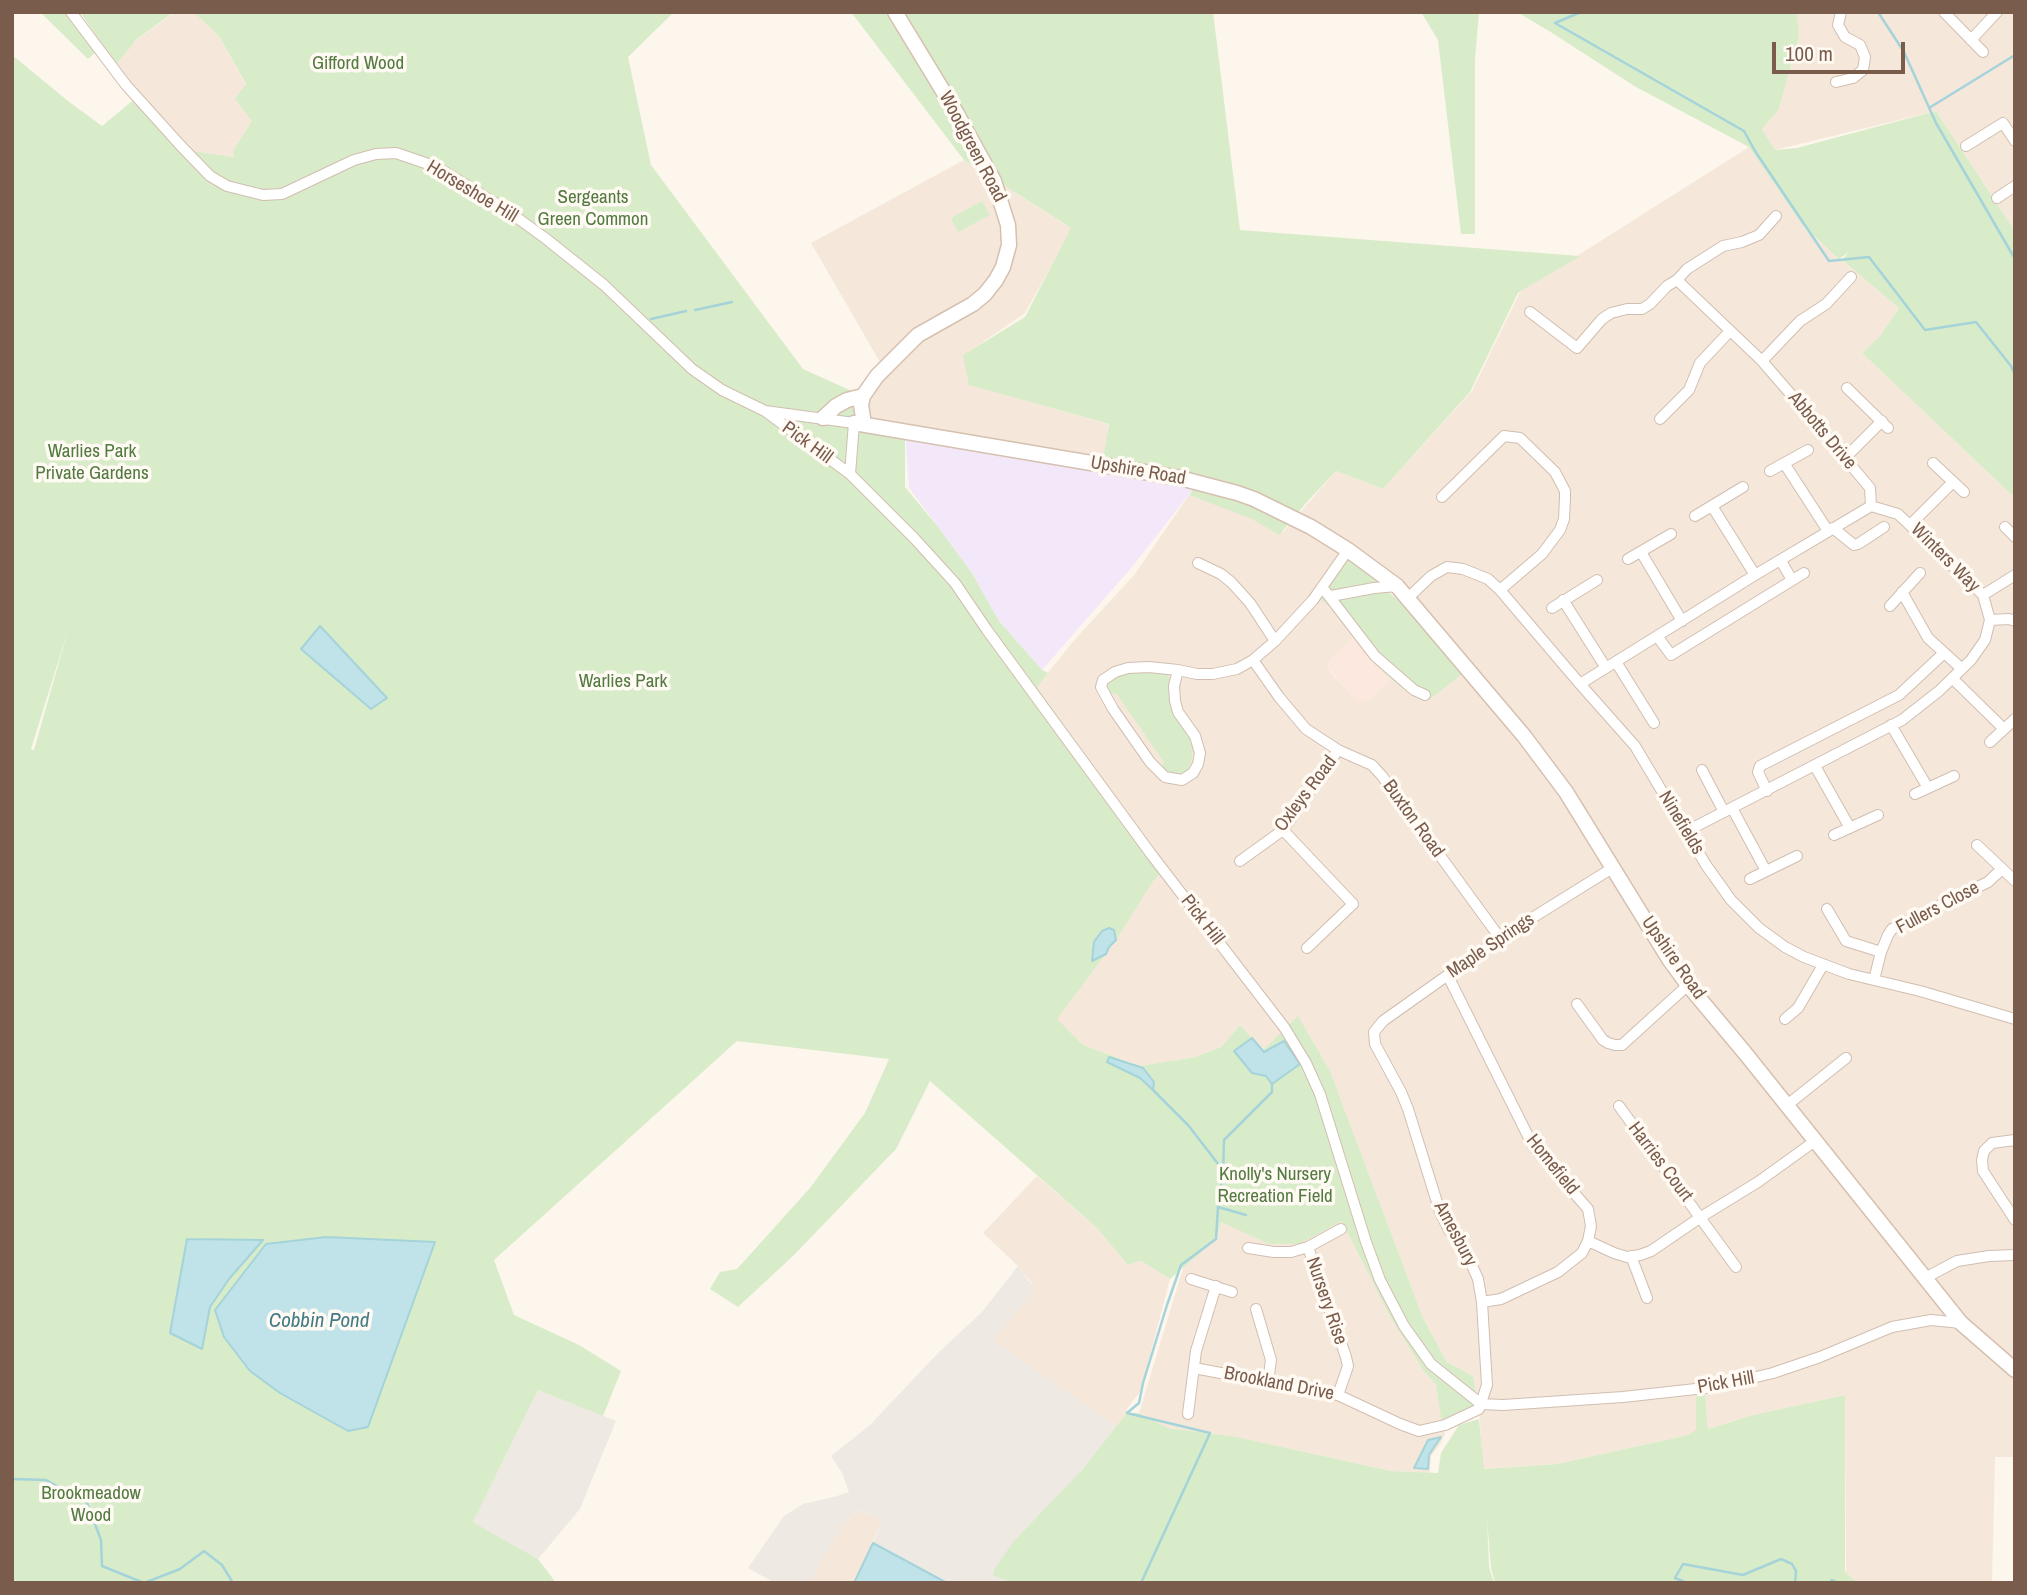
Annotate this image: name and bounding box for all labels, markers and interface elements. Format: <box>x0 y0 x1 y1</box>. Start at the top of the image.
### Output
scale bar <box>1775 28 1908 72</box>
text: 100 m <box>1785 39 1833 68</box>
park label: Gifford Wood <box>312 53 404 75</box>
street label: Woodgreen Road <box>933 88 1011 206</box>
street label: Horseshoe Hill <box>422 156 522 228</box>
park label: Sergeants Green Common <box>538 187 648 231</box>
street label: Abbotts Drive <box>1783 388 1861 474</box>
street label: Pick Hill <box>777 417 837 469</box>
park label: Warlies Park Private Gardens <box>35 441 149 485</box>
street label: Upshire Road <box>1089 451 1187 491</box>
street label: Winters Way <box>1906 519 1984 597</box>
park label: Warlies Park <box>579 671 667 693</box>
street label: Oxleys Road <box>1270 752 1342 836</box>
street label: Buxton Road <box>1377 776 1449 862</box>
street label: Ninefields <box>1653 787 1709 859</box>
street label: Fullers Close <box>1893 877 1983 939</box>
street label: Pick Hill <box>1175 890 1229 950</box>
street label: Maple Springs <box>1443 908 1539 984</box>
street label: Upshire Road <box>1636 912 1710 1004</box>
street label: Harries Court <box>1623 1118 1697 1206</box>
street label: Homefield <box>1521 1130 1583 1200</box>
park label: Knolly's Nursery Recreation Field <box>1217 1164 1333 1208</box>
street label: Amesbury <box>1428 1198 1482 1270</box>
street label: Nursery Rise <box>1300 1254 1352 1348</box>
water label: Cobbin Pond <box>269 1308 369 1334</box>
street label: Brookland Drive <box>1222 1362 1336 1406</box>
street label: Pick Hill <box>1696 1367 1756 1399</box>
park label: Brookmeadow Wood <box>41 1483 141 1527</box>

